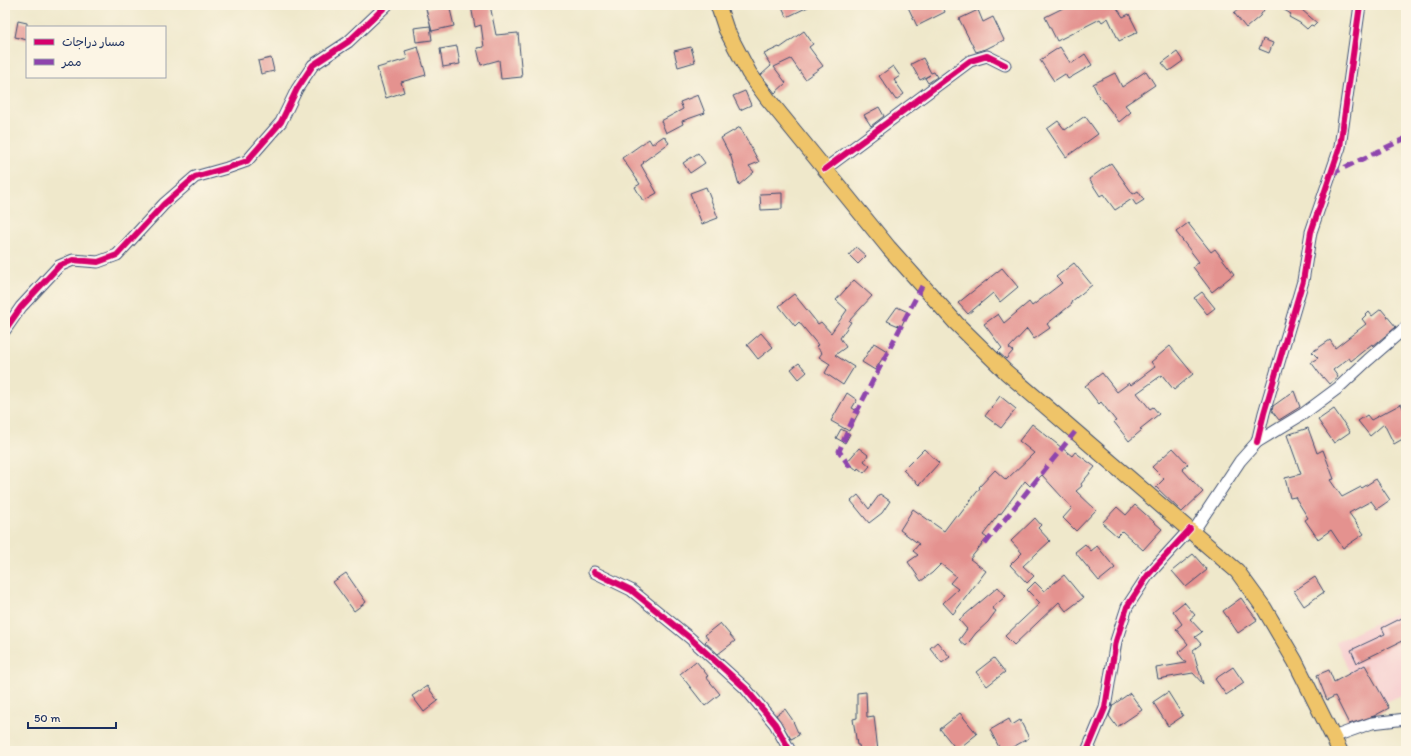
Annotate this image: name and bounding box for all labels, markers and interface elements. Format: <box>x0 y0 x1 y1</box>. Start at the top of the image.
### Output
legend <box>26 26 166 78</box>
text: مسار دراجات <box>62 35 125 50</box>
text: ممر <box>61 55 81 69</box>
scale bar <box>28 704 116 730</box>
text: 50 m <box>34 711 60 725</box>

